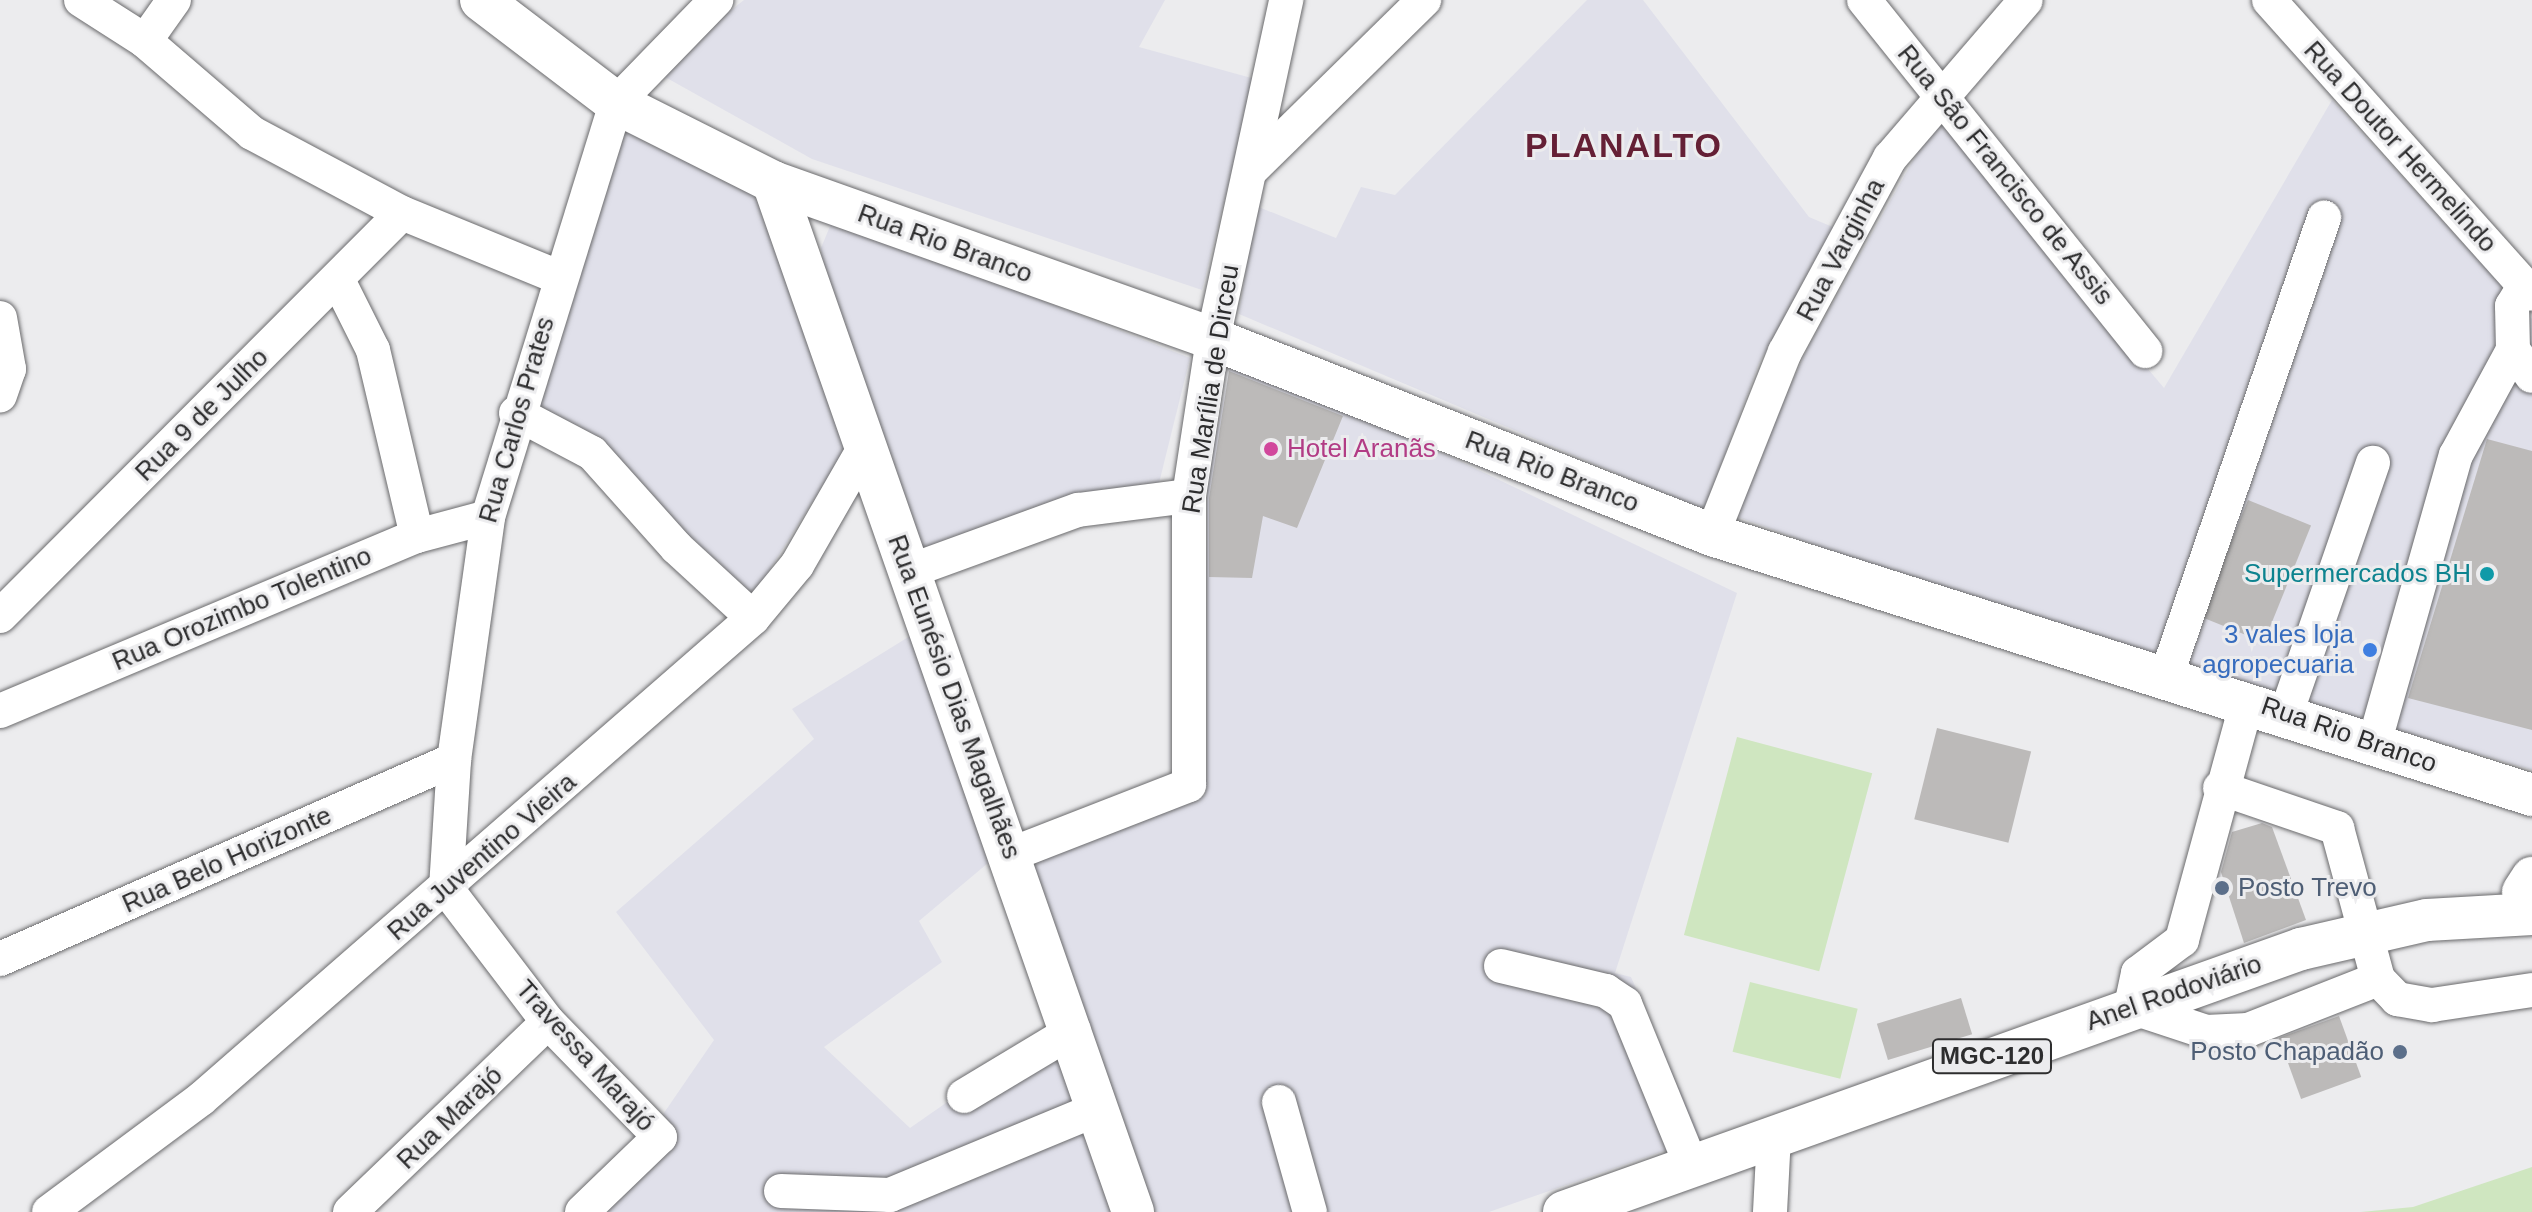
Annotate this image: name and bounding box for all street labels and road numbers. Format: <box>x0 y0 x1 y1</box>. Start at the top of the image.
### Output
street label: Rua Doutor Hermelindo <box>2297 35 2503 259</box>
street label: Rua São Francisco de Assis <box>1890 38 2120 312</box>
street label: Rua Varginha <box>1790 173 1892 327</box>
street label: Rua Rio Branco <box>853 198 1037 290</box>
street label: Rua Marília de Dirceu <box>1176 262 1246 516</box>
street label: Rua Carlos Prates <box>473 314 561 526</box>
street label: Rua 9 de Julho <box>129 342 275 488</box>
street label: Rua Rio Branco <box>1461 425 1643 519</box>
street label: Rua Eunésio Dias Magalhães <box>881 531 1027 863</box>
street label: Rua Orozimbo Tolentino <box>108 540 376 678</box>
street label: Rua Rio Branco <box>2257 690 2441 780</box>
street label: Rua Juventino Vieira <box>381 767 583 947</box>
street label: Rua Belo Horizonte <box>118 800 336 920</box>
street label: Anel Rodoviário <box>2082 948 2266 1038</box>
street label: Travessa Marajó <box>509 974 661 1138</box>
road number: MGC-120 <box>1930 1036 2054 1076</box>
street label: Rua Marajó <box>391 1060 509 1176</box>

